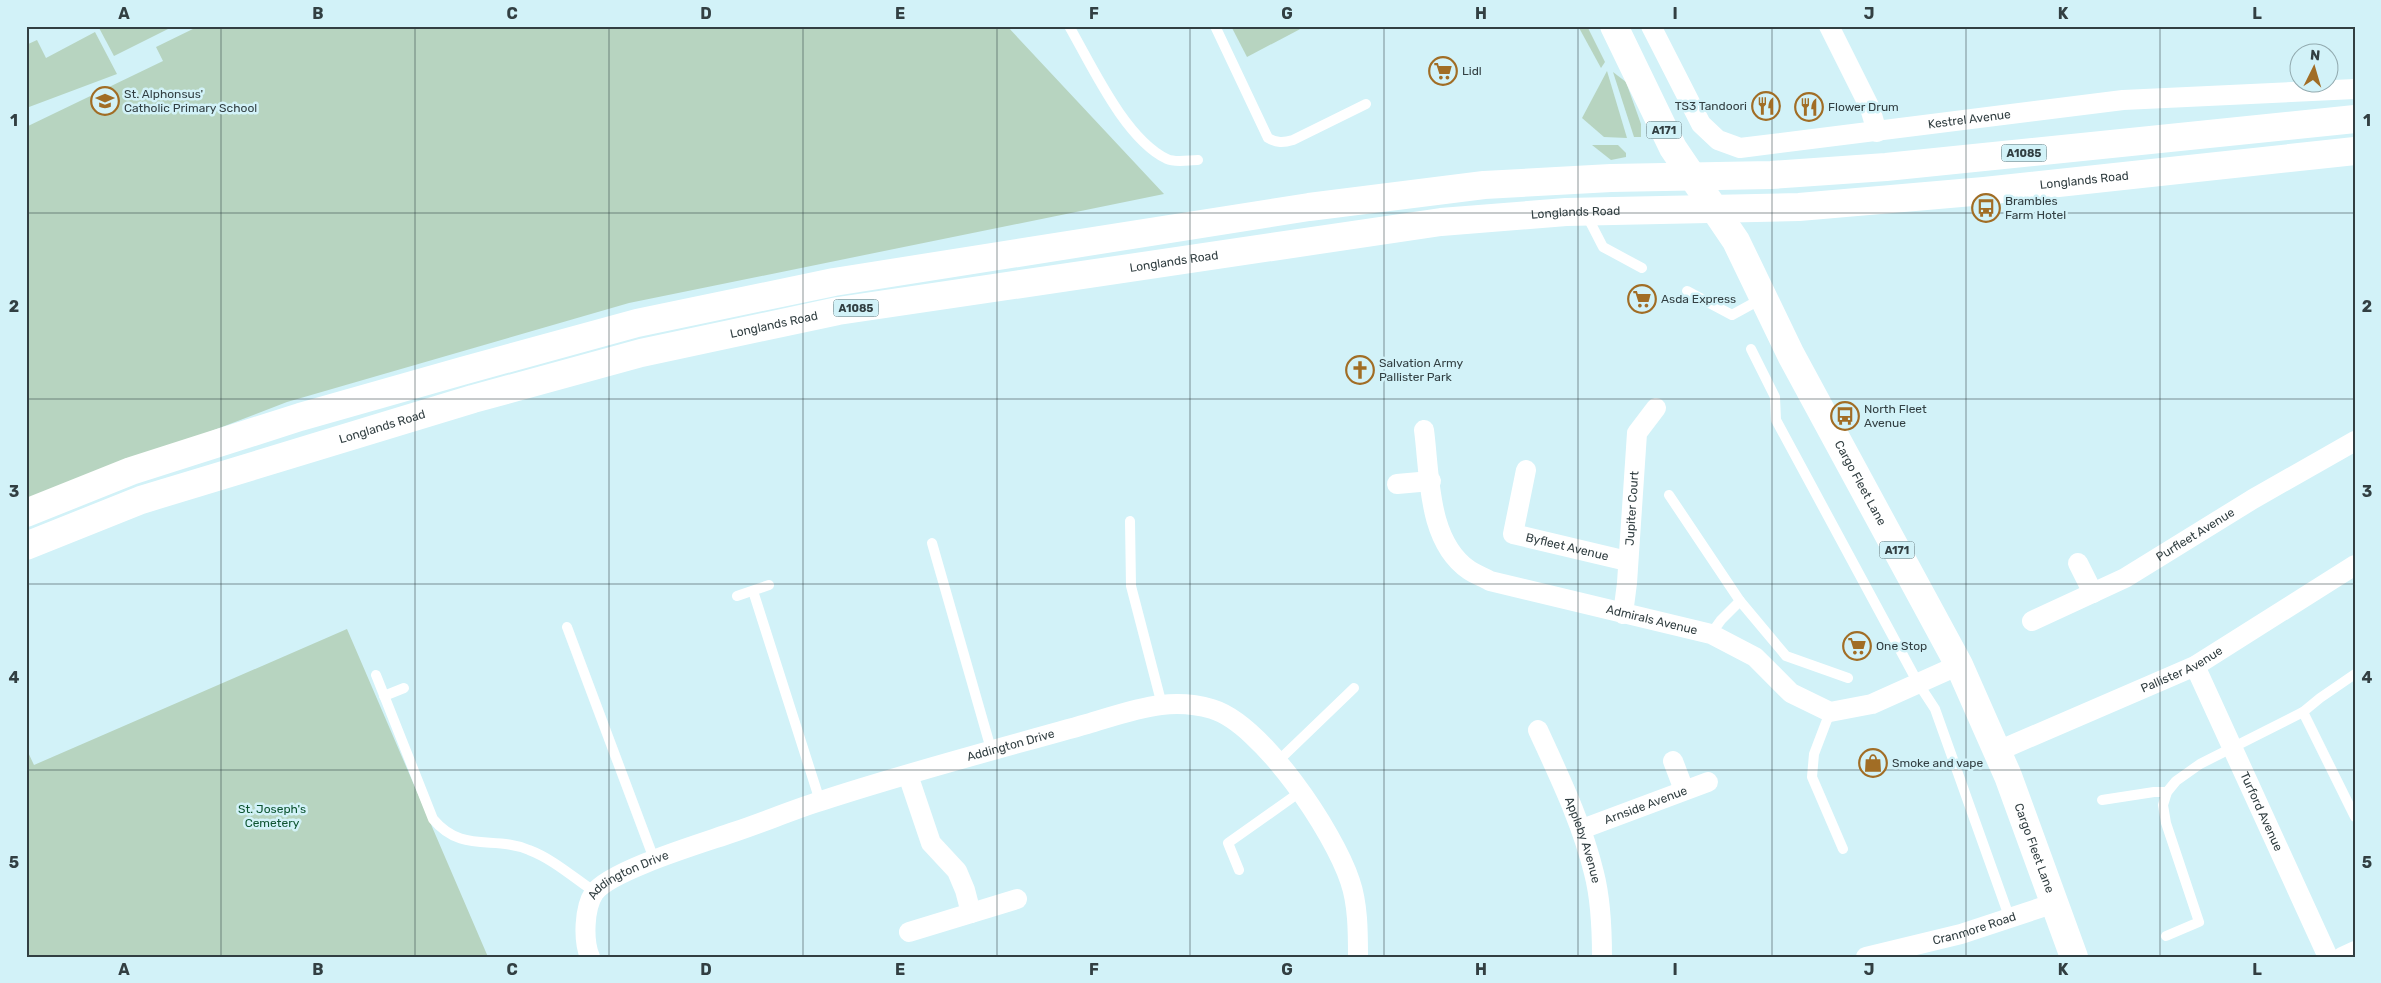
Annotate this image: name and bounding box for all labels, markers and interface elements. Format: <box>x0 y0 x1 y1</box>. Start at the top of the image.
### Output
text: A <box>118 4 130 23</box>
text: B <box>312 4 324 23</box>
text: C <box>506 4 518 23</box>
text: D <box>700 4 712 23</box>
text: E <box>895 4 905 23</box>
text: F <box>1089 4 1099 23</box>
text: G <box>1281 4 1293 23</box>
text: H <box>1475 4 1487 23</box>
text: I <box>1672 4 1678 23</box>
text: J <box>1864 4 1874 23</box>
text: K <box>2058 4 2069 23</box>
text: L <box>2252 4 2262 23</box>
north arrow <box>2288 42 2338 92</box>
text: N <box>2309 47 2321 64</box>
supermarket icon: Lidl <box>1428 56 1458 86</box>
place label: Lidl <box>1462 64 1482 78</box>
school or university icon: St. Alphonsus' Catholic Primary School <box>90 86 120 116</box>
place label: St. Alphonsus' Catholic Primary School <box>124 87 257 115</box>
restaurant icon: TS3 Tandoori <box>1751 91 1781 121</box>
restaurant icon: Flower Drum <box>1794 92 1824 122</box>
place label: TS3 Tandoori <box>1675 99 1747 113</box>
place label: Flower Drum <box>1828 100 1899 114</box>
street label: Kestrel Avenue <box>1927 107 2012 131</box>
text: 1 <box>10 111 18 130</box>
text: 1 <box>2363 111 2371 130</box>
road number: A171 <box>1646 122 1682 138</box>
road number: A1085 <box>2002 144 2046 162</box>
street label: Longlands Road <box>2039 168 2129 192</box>
bus stop icon: Brambles Farm Hotel <box>1971 193 2001 223</box>
place label: Brambles Farm Hotel <box>2005 194 2066 222</box>
street label: Longlands Road <box>1530 204 1620 222</box>
street label: Longlands Road <box>1129 248 1219 275</box>
supermarket icon: Asda Express <box>1627 284 1657 314</box>
place label: Asda Express <box>1661 292 1736 306</box>
text: 2 <box>9 297 19 316</box>
text: 2 <box>2362 297 2372 316</box>
road number: A1085 <box>834 300 878 316</box>
street label: Longlands Road <box>729 308 819 341</box>
church icon: Salvation Army Pallister Park <box>1345 355 1375 385</box>
place label: Salvation Army Pallister Park <box>1379 356 1463 384</box>
bus stop icon: North Fleet Avenue <box>1830 401 1860 431</box>
place label: North Fleet Avenue <box>1864 402 1927 430</box>
street label: Longlands Road <box>337 407 427 446</box>
street label: Cargo Fleet Lane <box>1832 438 1889 528</box>
street label: Jupiter Court <box>1622 470 1641 546</box>
text: 3 <box>9 482 19 501</box>
text: 3 <box>2362 482 2372 501</box>
street label: Purfleet Avenue <box>2153 505 2237 564</box>
street label: Byfleet Avenue <box>1524 530 1610 563</box>
road number: A171 <box>1880 542 1914 558</box>
street label: Admirals Avenue <box>1605 602 1699 638</box>
supermarket icon: One Stop <box>1842 631 1872 661</box>
place label: One Stop <box>1876 639 1927 653</box>
street label: Pallister Avenue <box>2139 643 2225 696</box>
text: 4 <box>9 668 20 687</box>
text: 4 <box>2362 668 2373 687</box>
street label: Addington Drive <box>965 726 1056 764</box>
shop icon: Smoke and vape <box>1858 748 1888 778</box>
place label: Smoke and vape <box>1892 756 1983 770</box>
street label: Turford Avenue <box>2237 770 2286 854</box>
street label: Arnside Avenue <box>1602 783 1689 827</box>
street label: Appleby Avenue <box>1562 795 1603 885</box>
street label: Cargo Fleet Lane <box>2011 801 2057 895</box>
park label: St. Joseph's Cemetery <box>238 802 306 830</box>
street label: Addington Drive <box>585 848 671 902</box>
text: 5 <box>9 853 19 872</box>
text: 5 <box>2362 853 2372 872</box>
street label: Cranmore Road <box>1931 909 2018 948</box>
text: A <box>118 960 130 979</box>
text: B <box>312 960 324 979</box>
text: C <box>506 960 518 979</box>
text: D <box>700 960 712 979</box>
text: E <box>895 960 905 979</box>
text: F <box>1089 960 1099 979</box>
text: G <box>1281 960 1293 979</box>
text: H <box>1475 960 1487 979</box>
text: I <box>1672 960 1678 979</box>
text: J <box>1864 960 1874 979</box>
text: K <box>2058 960 2069 979</box>
text: L <box>2252 960 2262 979</box>

